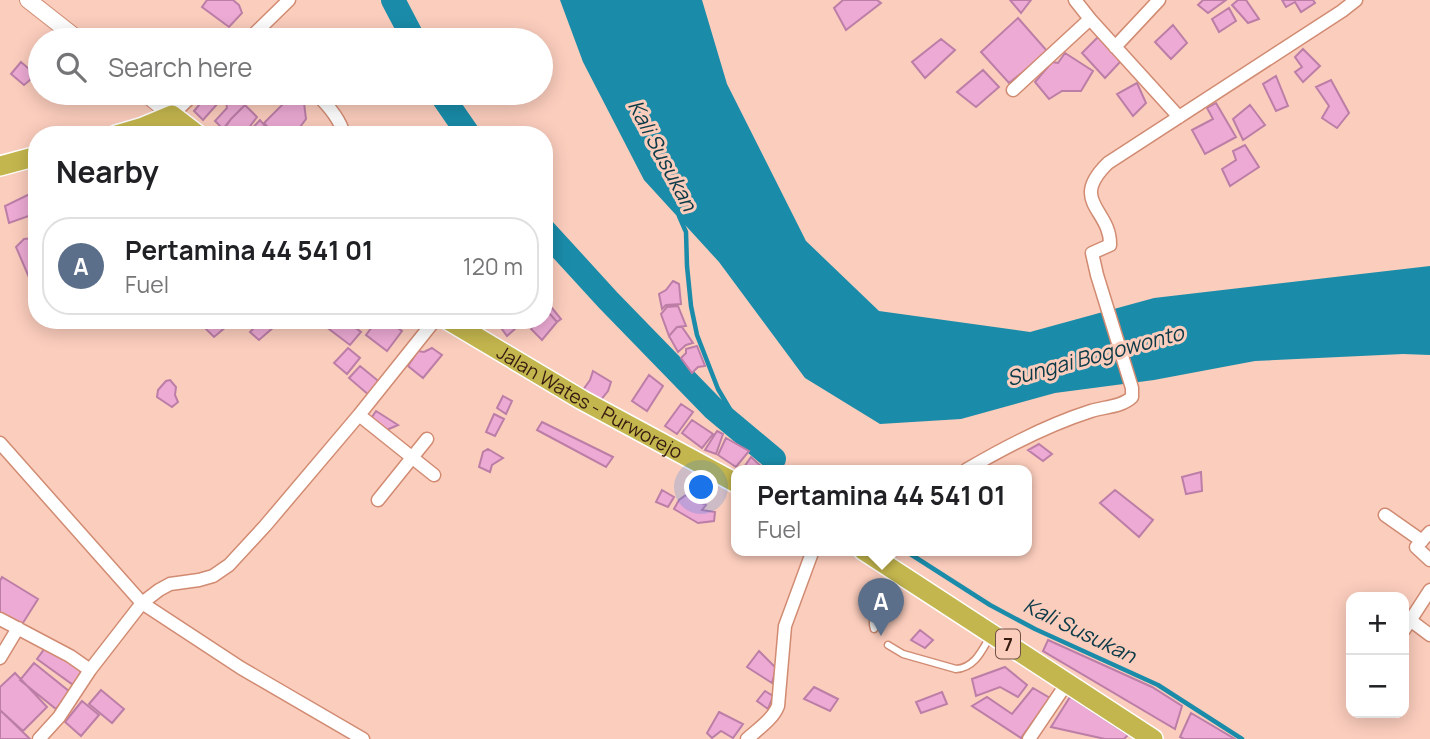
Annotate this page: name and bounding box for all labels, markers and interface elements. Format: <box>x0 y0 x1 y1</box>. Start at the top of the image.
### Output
search box <box>28 28 553 105</box>
icon: search <box>52 48 90 86</box>
text: Search here <box>108 49 253 85</box>
water label: Kali Susukan <box>622 95 705 217</box>
text: Nearby <box>56 151 159 192</box>
text: Pertamina 44 541 01 <box>125 232 373 268</box>
text: A <box>73 250 89 282</box>
text: 120 m <box>463 250 523 282</box>
text: Fuel <box>125 268 169 300</box>
water label: Sungai Bogowonto <box>1004 318 1188 392</box>
street label: Jalan Wates - Purworejo <box>492 339 687 465</box>
popup <box>731 465 1032 556</box>
your location <box>684 470 718 504</box>
text: Pertamina 44 541 01 <box>757 477 1006 513</box>
text: Fuel <box>757 513 801 545</box>
pin: A <box>858 578 904 636</box>
water label: Kali Susukan <box>1019 591 1142 670</box>
map controls <box>1346 592 1409 718</box>
button: + <box>1346 592 1409 655</box>
road number: 7 <box>996 630 1020 658</box>
button: − <box>1346 655 1409 718</box>

